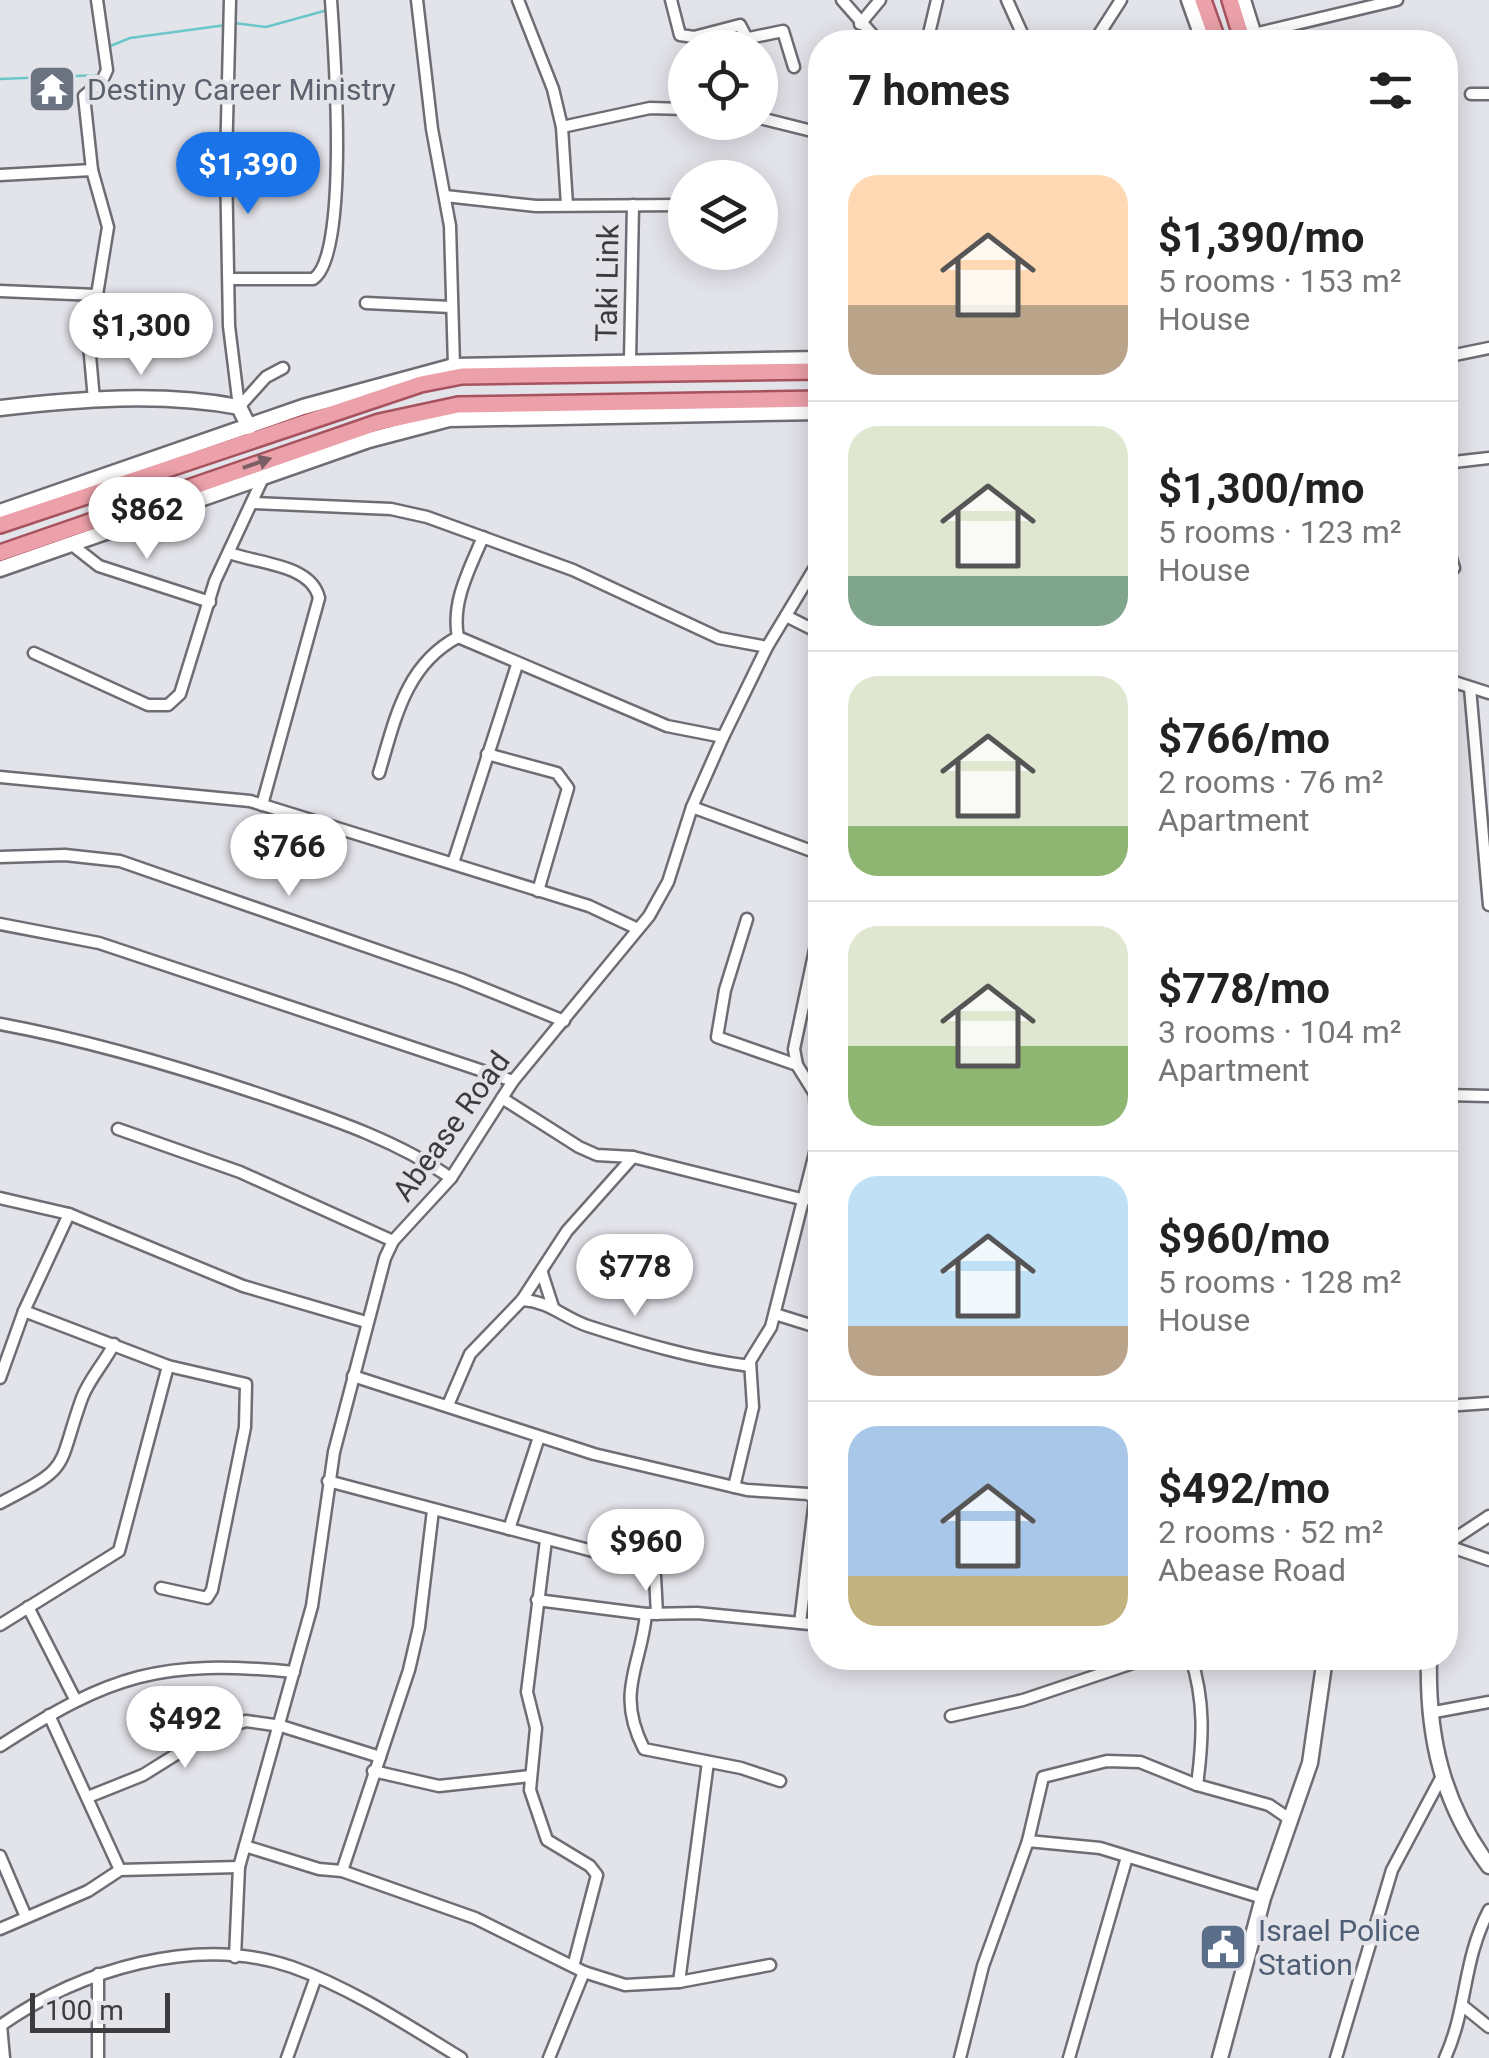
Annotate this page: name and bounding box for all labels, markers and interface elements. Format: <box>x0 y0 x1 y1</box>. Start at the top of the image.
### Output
map controls <box>668 30 778 270</box>
button: locate <box>668 30 778 140</box>
temple icon: Destiny Career Ministry <box>26 63 78 115</box>
icon: filters <box>1363 63 1418 118</box>
text: 7 homes <box>848 66 1010 115</box>
place label: Destiny Career Ministry <box>87 72 396 107</box>
pin: $1,390 <box>167 132 329 217</box>
text: $1,390 <box>198 145 298 183</box>
button: layers <box>668 160 778 270</box>
text: $1,390/mo <box>1158 213 1365 262</box>
icon: home <box>928 215 1048 335</box>
street label: Taki Link <box>588 223 626 342</box>
text: 5 rooms · 153 m² <box>1158 262 1401 300</box>
pin: $1,300 <box>60 293 222 378</box>
text: House <box>1158 300 1250 338</box>
text: $1,300 <box>91 306 191 344</box>
one-way arrow <box>243 455 273 470</box>
text: $1,300/mo <box>1158 464 1365 513</box>
icon: home <box>928 466 1048 586</box>
pin: $862 <box>88 477 206 562</box>
text: $862 <box>110 490 184 528</box>
text: 5 rooms · 123 m² <box>1158 513 1401 551</box>
text: House <box>1158 551 1250 589</box>
text: $766/mo <box>1158 714 1330 763</box>
icon: home <box>928 716 1048 836</box>
text: 2 rooms · 76 m² <box>1158 763 1383 801</box>
text: Apartment <box>1158 801 1310 839</box>
pin: $766 <box>230 814 348 899</box>
text: $766 <box>252 827 326 865</box>
text: $778/mo <box>1158 964 1330 1013</box>
icon: home <box>928 966 1048 1086</box>
text: 3 rooms · 104 m² <box>1158 1013 1401 1051</box>
street label: Abease Road <box>385 1044 517 1208</box>
text: Apartment <box>1158 1051 1310 1089</box>
text: $960/mo <box>1158 1214 1330 1263</box>
icon: home <box>928 1216 1048 1336</box>
pin: $778 <box>576 1234 694 1319</box>
text: $778 <box>598 1247 672 1285</box>
text: 5 rooms · 128 m² <box>1158 1263 1401 1301</box>
text: House <box>1158 1301 1250 1339</box>
text: $492/mo <box>1158 1464 1330 1513</box>
icon: home <box>928 1466 1048 1586</box>
pin: $960 <box>587 1509 705 1594</box>
text: 2 rooms · 52 m² <box>1158 1513 1383 1551</box>
text: $960 <box>609 1522 683 1560</box>
text: Abease Road <box>1158 1551 1346 1589</box>
pin: $492 <box>126 1686 244 1771</box>
text: $492 <box>148 1699 222 1737</box>
place label: Israel Police Station <box>1258 1913 1420 1982</box>
public building icon: Israel Police Station <box>1197 1921 1249 1973</box>
scale bar <box>30 1988 170 2032</box>
text: 100 m <box>45 1994 124 2027</box>

